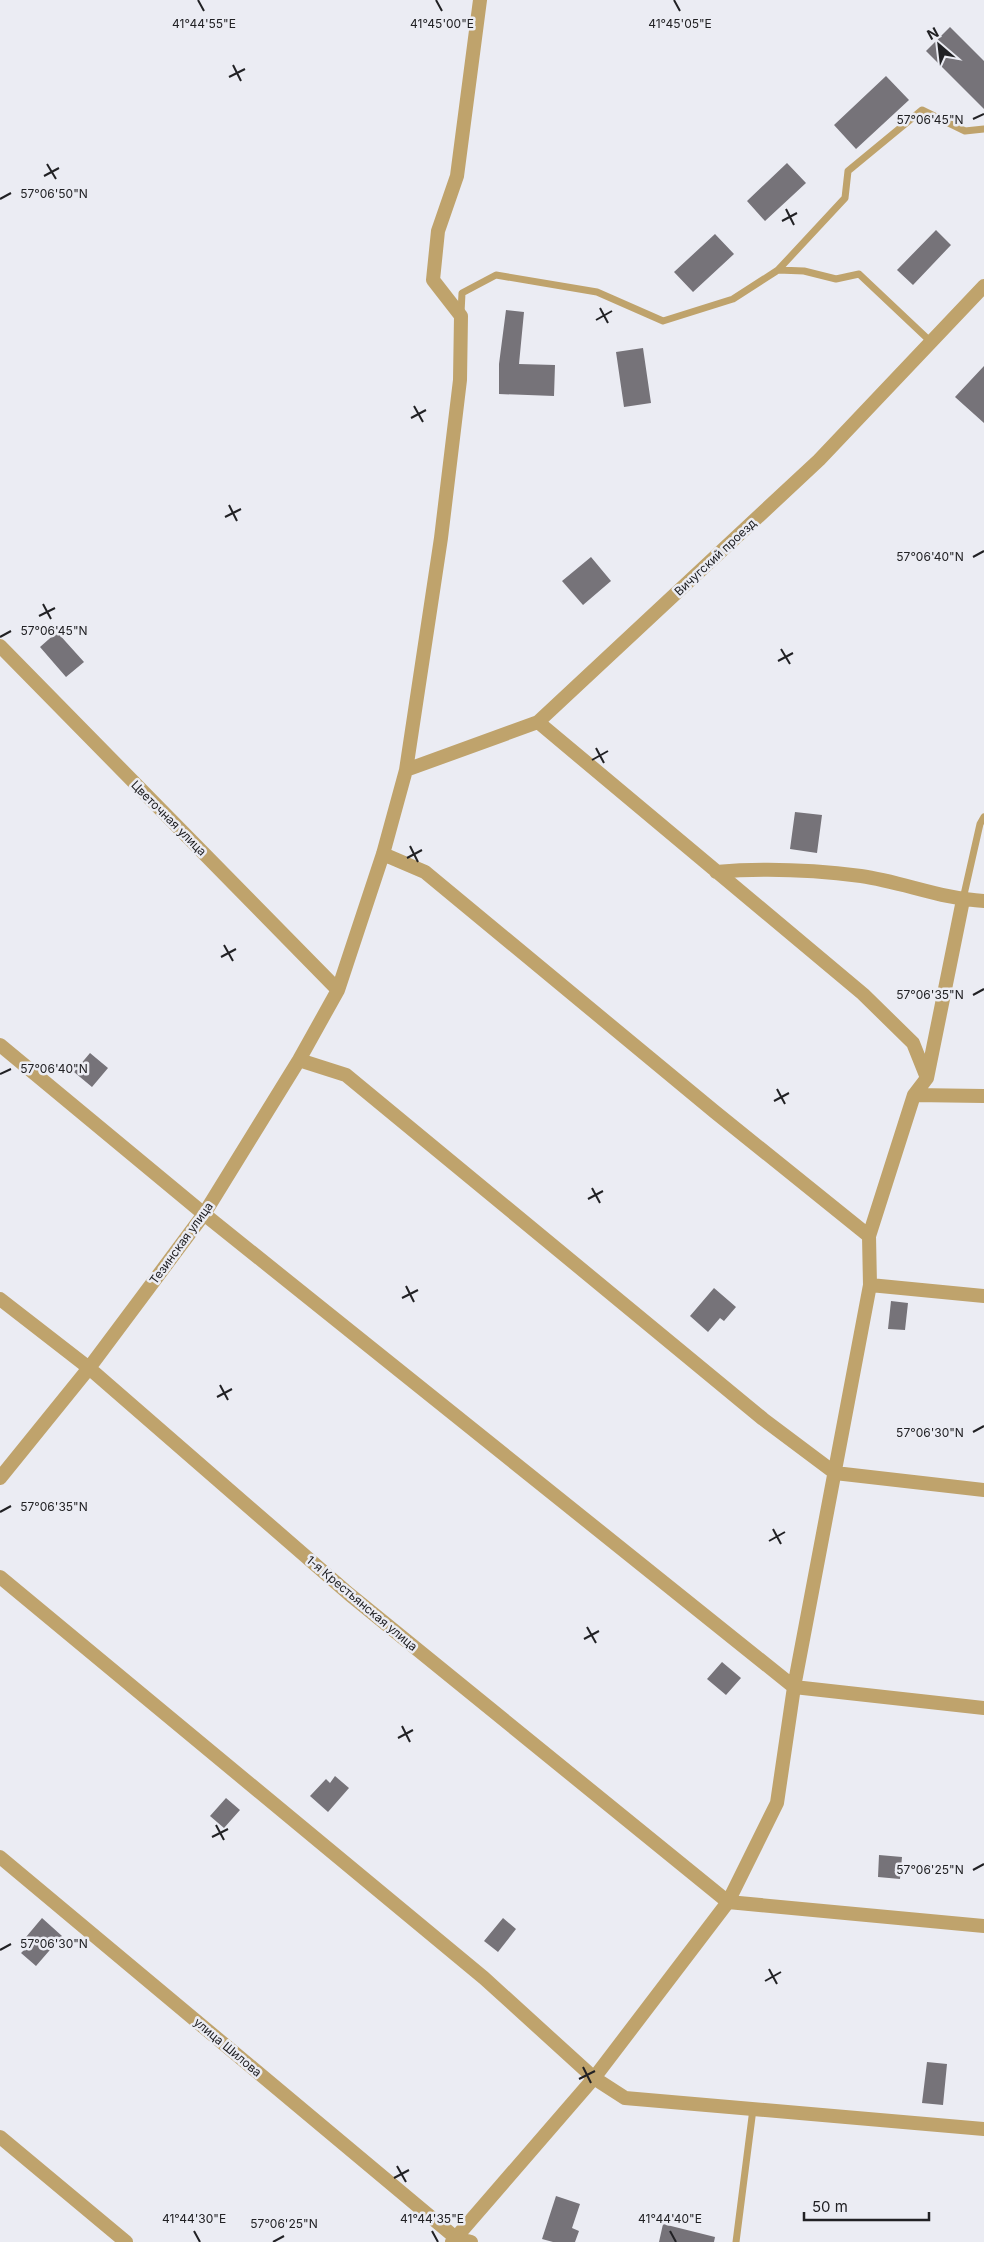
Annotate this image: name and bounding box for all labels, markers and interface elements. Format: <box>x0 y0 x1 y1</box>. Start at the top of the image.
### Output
text: 41°44'55"E <box>172 16 236 31</box>
text: 41°45'00"E <box>410 16 474 31</box>
text: 41°45'05"E <box>648 16 712 31</box>
north arrow <box>914 20 964 70</box>
text: N <box>924 23 941 43</box>
text: 57°06'45"N <box>896 112 964 127</box>
text: 57°06'50"N <box>20 186 88 201</box>
street label: Вичугский проезд <box>671 515 759 599</box>
text: 57°06'40"N <box>896 549 964 564</box>
text: 57°06'45"N <box>20 623 88 638</box>
street label: Цветочная улица <box>128 777 210 859</box>
text: 57°06'35"N <box>896 987 964 1002</box>
text: 57°06'40"N <box>20 1061 88 1076</box>
street label: Тезинская улица <box>146 1199 216 1287</box>
text: 57°06'30"N <box>896 1425 964 1440</box>
text: 57°06'35"N <box>20 1499 88 1514</box>
street label: 1-я Крестьянская улица <box>304 1552 420 1654</box>
text: 57°06'25"N <box>896 1862 964 1877</box>
text: 57°06'30"N <box>20 1936 88 1951</box>
street label: улица Шилова <box>191 2014 265 2080</box>
scale bar <box>804 2190 929 2222</box>
text: 50 m <box>812 2197 848 2216</box>
text: 41°44'30"E <box>162 2211 226 2226</box>
text: 41°44'35"E <box>400 2211 464 2226</box>
text: 41°44'40"E <box>638 2211 702 2226</box>
text: 57°06'25"N <box>250 2216 318 2231</box>

